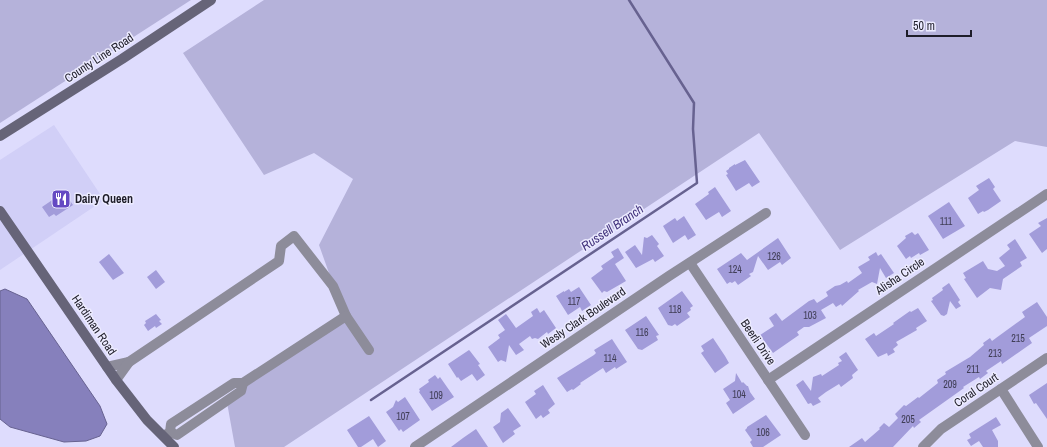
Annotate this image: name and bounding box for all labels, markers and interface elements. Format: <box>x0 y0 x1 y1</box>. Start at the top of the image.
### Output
scale bar <box>907 12 971 38</box>
text: 50 m <box>913 18 935 34</box>
street label: County Line Road <box>61 30 137 86</box>
restaurant icon: Dairy Queen <box>50 188 72 210</box>
place label: Dairy Queen <box>75 191 133 207</box>
water label: Russell Branch <box>578 200 647 255</box>
house number: 111 <box>940 215 953 228</box>
house number: 126 <box>767 250 781 263</box>
street label: Alisha Circle <box>872 254 928 299</box>
house number: 124 <box>728 263 742 276</box>
street label: Wesly Clark Boulevard <box>537 284 629 352</box>
street label: Hardiman Road <box>68 292 120 358</box>
house number: 117 <box>567 295 581 308</box>
house number: 118 <box>668 303 682 316</box>
house number: 103 <box>803 309 817 322</box>
street label: Beerli Drive <box>737 316 779 368</box>
house number: 116 <box>635 326 649 339</box>
house number: 215 <box>1011 332 1025 345</box>
house number: 213 <box>988 347 1002 360</box>
house number: 114 <box>603 352 617 365</box>
house number: 211 <box>966 363 980 376</box>
street label: Coral Court <box>951 369 1002 411</box>
house number: 209 <box>943 378 957 391</box>
house number: 104 <box>732 388 746 401</box>
house number: 109 <box>429 389 443 402</box>
house number: 107 <box>396 410 410 423</box>
house number: 205 <box>901 413 915 426</box>
house number: 106 <box>756 426 770 439</box>

